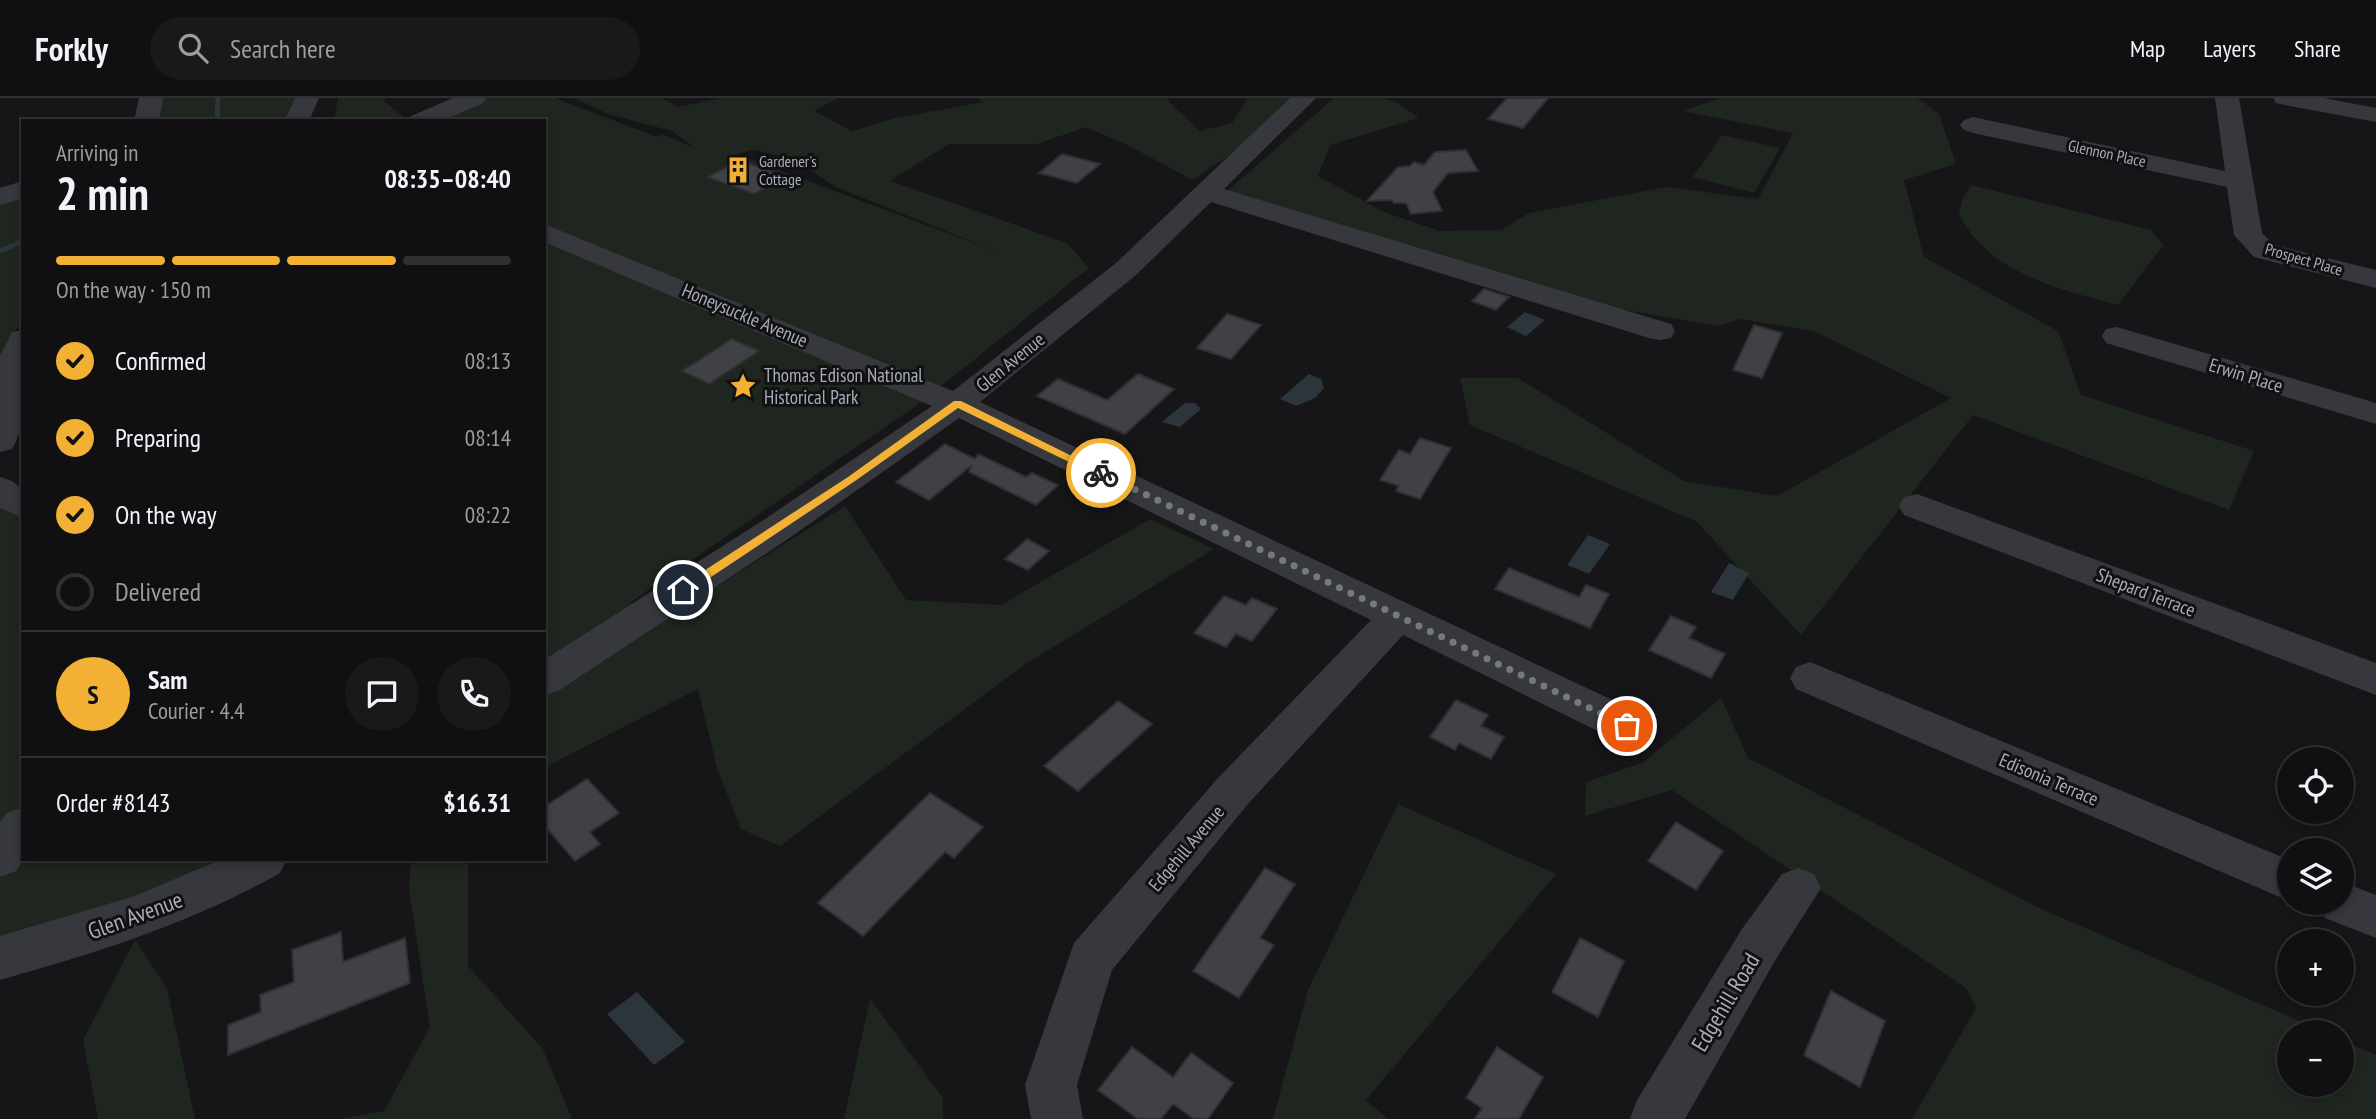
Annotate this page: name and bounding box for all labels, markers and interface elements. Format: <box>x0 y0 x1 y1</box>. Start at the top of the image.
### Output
search box <box>150 17 640 80</box>
text: Forkly <box>35 27 108 70</box>
icon: search <box>174 29 212 67</box>
text: Search here <box>230 32 336 65</box>
text: Map <box>2130 33 2165 64</box>
text: Layers <box>2203 33 2256 64</box>
text: Share <box>2294 33 2341 64</box>
street label: Glennon Place <box>2066 135 2148 171</box>
text: Arriving in <box>56 138 138 167</box>
place label: Gardener's Cottage <box>759 151 817 189</box>
building icon: Gardener's Cottage <box>723 155 753 185</box>
text: 08:35–08:40 <box>384 162 511 195</box>
text: 2 min <box>56 163 149 223</box>
street label: Prospect Place <box>2263 238 2345 280</box>
text: On the way · 150 m <box>56 275 211 304</box>
street label: Honeysuckle Avenue <box>679 278 812 352</box>
street label: Glen Avenue <box>971 327 1049 397</box>
icon: check <box>56 342 94 380</box>
text: Confirmed <box>115 344 206 377</box>
text: 08:13 <box>465 346 511 375</box>
street label: Erwin Place <box>2206 352 2286 398</box>
place label: Thomas Edison National Historical Park <box>764 363 923 409</box>
place icon: Thomas Edison National Historical Park <box>728 371 758 401</box>
icon: check <box>56 419 94 457</box>
text: Preparing <box>115 421 201 454</box>
text: 08:14 <box>465 423 511 452</box>
courier <box>1066 438 1136 508</box>
icon: bike <box>1082 454 1120 492</box>
icon: check <box>56 496 94 534</box>
text: On the way <box>115 498 217 531</box>
text: 08:22 <box>465 500 511 529</box>
pin <box>653 560 713 620</box>
street label: Shepard Terrace <box>2093 562 2199 622</box>
icon: home <box>664 571 702 609</box>
text: Delivered <box>115 575 201 608</box>
button: chat <box>345 657 419 731</box>
button: phone <box>437 657 511 731</box>
text: Sam <box>148 663 187 696</box>
text: S <box>87 678 99 711</box>
text: Courier · 4.4 <box>148 696 244 725</box>
pin <box>1597 696 1657 756</box>
icon: bag <box>1608 707 1646 745</box>
street label: Edisonia Terrace <box>1996 747 2102 811</box>
map controls <box>2277 747 2354 1097</box>
button: locate <box>2277 747 2354 824</box>
text: Order #8143 <box>56 786 171 819</box>
text: $16.31 <box>443 786 511 819</box>
street label: Edgehill Avenue <box>1143 800 1229 896</box>
button: layers <box>2277 838 2354 915</box>
street label: Glen Avenue <box>84 884 186 946</box>
button: + <box>2277 929 2354 1006</box>
street label: Edgehill Road <box>1684 948 1766 1056</box>
button: − <box>2277 1020 2354 1097</box>

